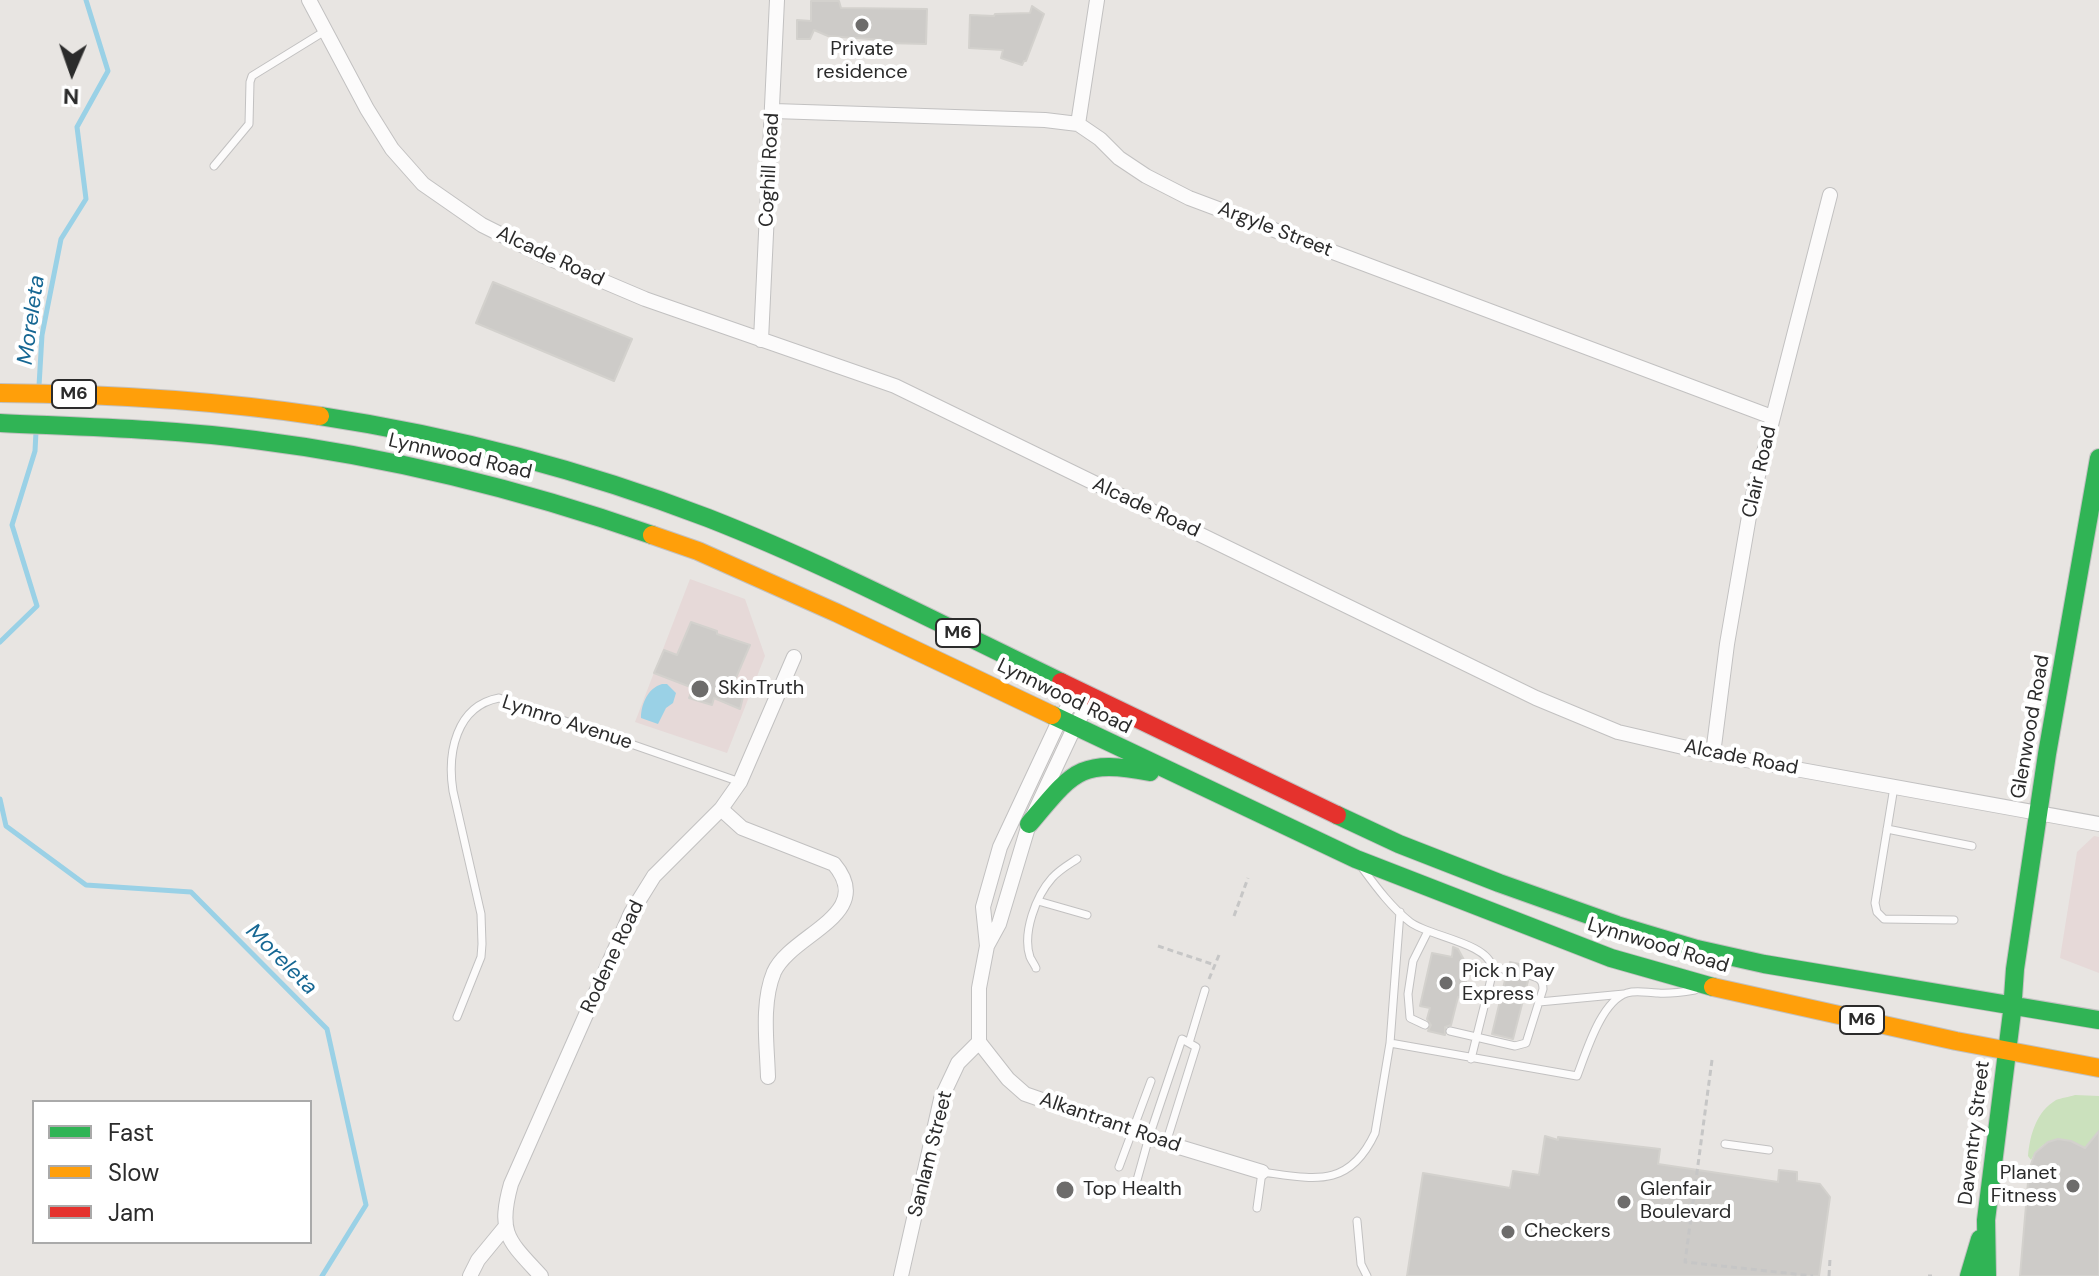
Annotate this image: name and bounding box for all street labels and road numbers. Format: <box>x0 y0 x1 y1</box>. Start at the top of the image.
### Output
street label: Coghill Road <box>755 112 785 228</box>
street label: Argyle Street <box>1214 197 1336 263</box>
street label: Alcade Road <box>492 222 608 292</box>
road number: M6 <box>52 380 96 408</box>
street label: Clair Road <box>1738 424 1782 520</box>
street label: Lynnwood Road <box>386 429 534 485</box>
street label: Alcade Road <box>1088 473 1204 543</box>
road number: M6 <box>936 619 980 647</box>
street label: Glenwood Road <box>2007 653 2055 801</box>
street label: Lynnwood Road <box>993 654 1135 740</box>
street label: Lynnro Avenue <box>499 691 635 755</box>
street label: Alcade Road <box>1682 735 1800 781</box>
street label: Rodene Road <box>576 897 650 1017</box>
street label: Lynnwood Road <box>1584 913 1732 979</box>
road number: M6 <box>1840 1006 1884 1034</box>
street label: Daventry Street <box>1954 1059 1996 1207</box>
street label: Sanlam Street <box>904 1088 958 1220</box>
street label: Alkantrant Road <box>1036 1088 1184 1158</box>

